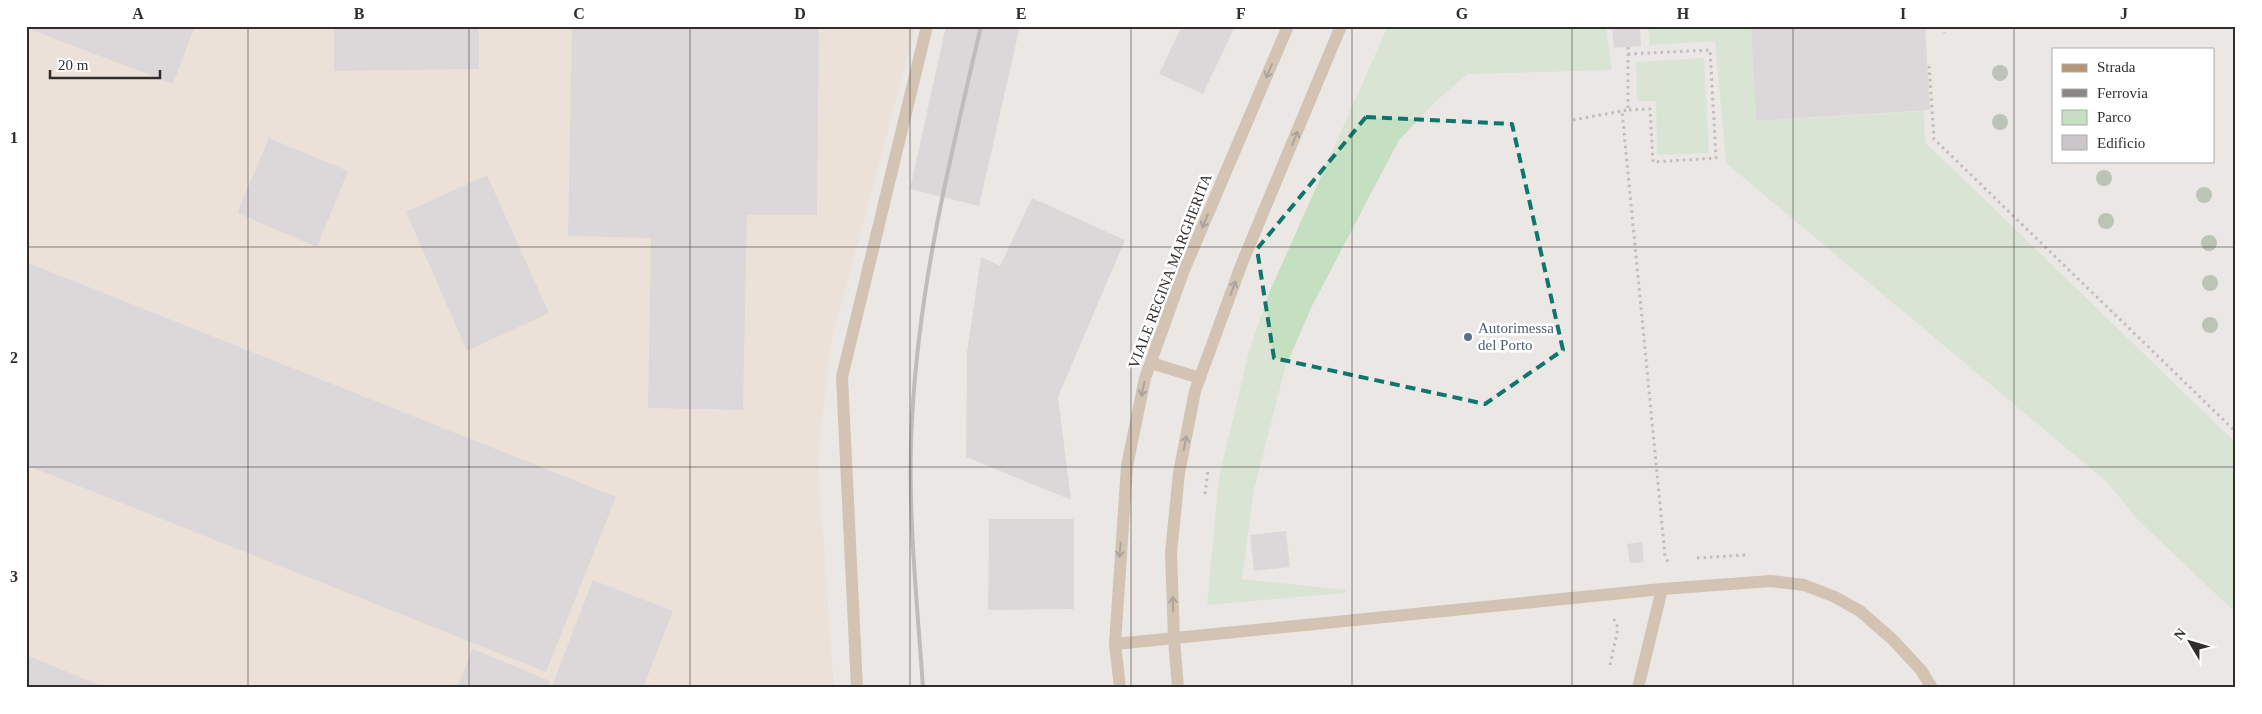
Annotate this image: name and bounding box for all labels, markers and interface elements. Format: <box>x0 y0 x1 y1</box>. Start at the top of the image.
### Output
text: A <box>132 5 144 22</box>
text: B <box>354 5 365 22</box>
text: C <box>573 5 585 22</box>
text: D <box>794 5 806 22</box>
text: E <box>1016 5 1026 22</box>
text: F <box>1236 5 1246 22</box>
text: G <box>1456 5 1469 22</box>
text: H <box>1677 5 1690 22</box>
text: I <box>1900 5 1906 22</box>
text: J <box>2120 5 2128 22</box>
scale bar <box>50 48 160 80</box>
legend <box>2052 48 2214 162</box>
text: 20 m <box>58 57 89 73</box>
text: Strada <box>2097 59 2136 75</box>
one-way arrow <box>1263 63 1273 78</box>
text: Ferrovia <box>2097 85 2148 101</box>
text: Parco <box>2097 109 2131 125</box>
text: 1 <box>10 129 18 146</box>
one-way arrow <box>1290 131 1300 146</box>
text: Edificio <box>2097 135 2145 151</box>
street label: VIALE REGINA MARGHERITA <box>1125 171 1215 371</box>
one-way arrow <box>1200 213 1210 228</box>
one-way arrow <box>1229 281 1238 296</box>
place label: Autorimessa del Porto <box>1478 320 1554 353</box>
marker: Autorimessa del Porto <box>1462 331 1474 343</box>
text: 2 <box>10 349 18 366</box>
one-way arrow <box>1138 381 1147 397</box>
one-way arrow <box>1181 435 1190 451</box>
one-way arrow <box>1116 542 1125 558</box>
text: 3 <box>10 568 18 585</box>
one-way arrow <box>1168 596 1177 612</box>
north arrow <box>2164 616 2214 666</box>
text: N <box>2171 626 2189 643</box>

